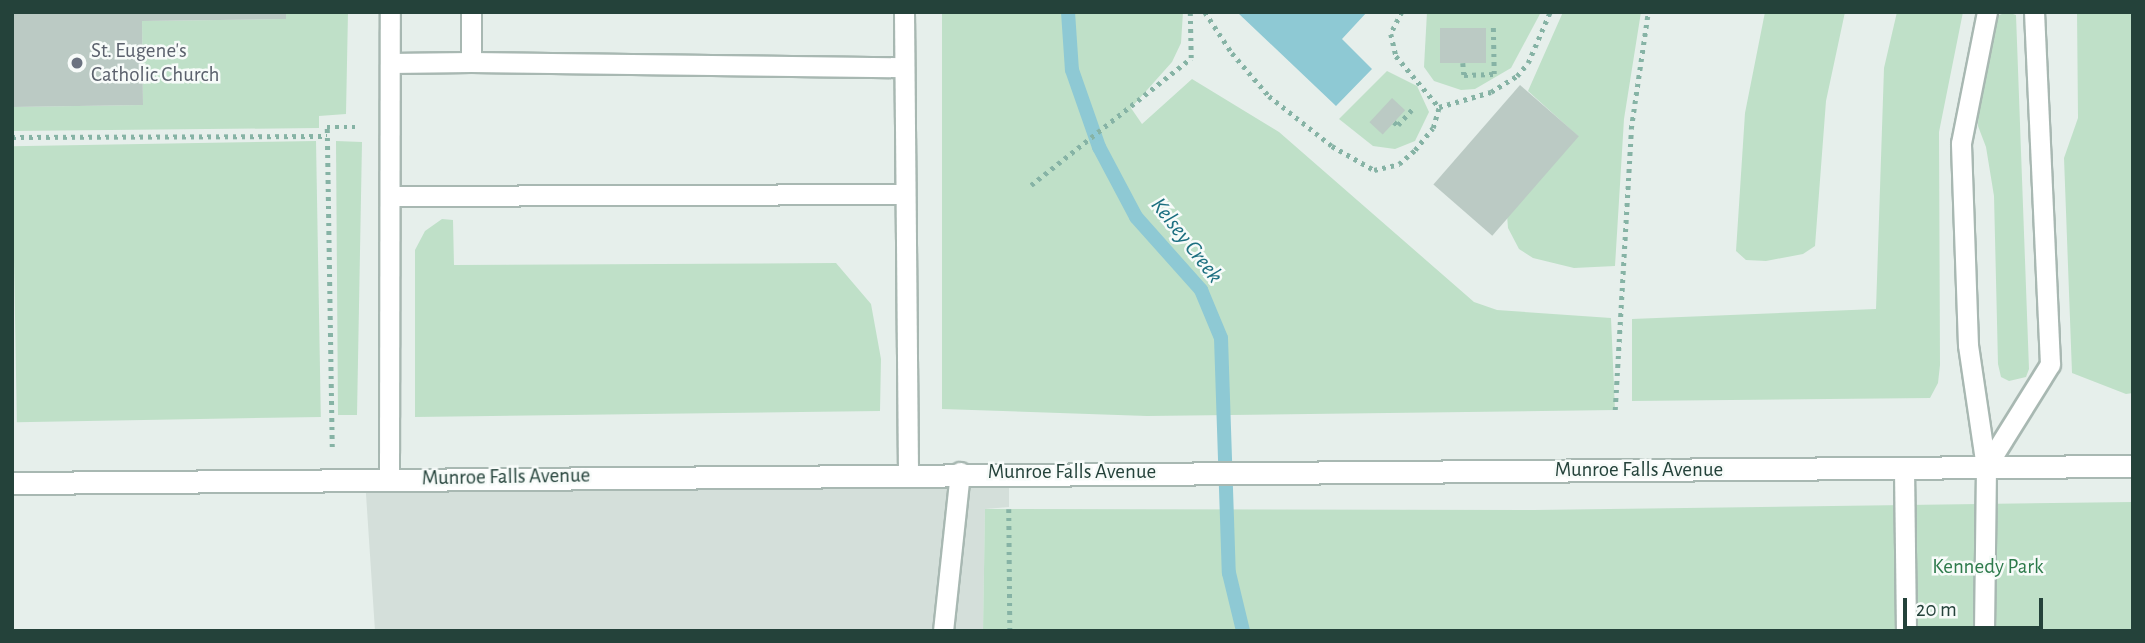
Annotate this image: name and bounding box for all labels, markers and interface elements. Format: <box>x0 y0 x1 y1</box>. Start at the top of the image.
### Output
place label: St. Eugene's Catholic Church <box>91 38 219 88</box>
marker: St. Eugene's Catholic Church <box>69 55 85 71</box>
water label: Kelsey Creek <box>1144 193 1228 289</box>
street label: Munroe Falls Avenue <box>1555 457 1723 483</box>
street label: Munroe Falls Avenue <box>988 459 1156 485</box>
street label: Munroe Falls Avenue <box>422 463 590 491</box>
park label: Kennedy Park <box>1932 554 2044 580</box>
scale bar <box>1907 584 2047 628</box>
text: 20 m <box>1916 599 1957 620</box>

